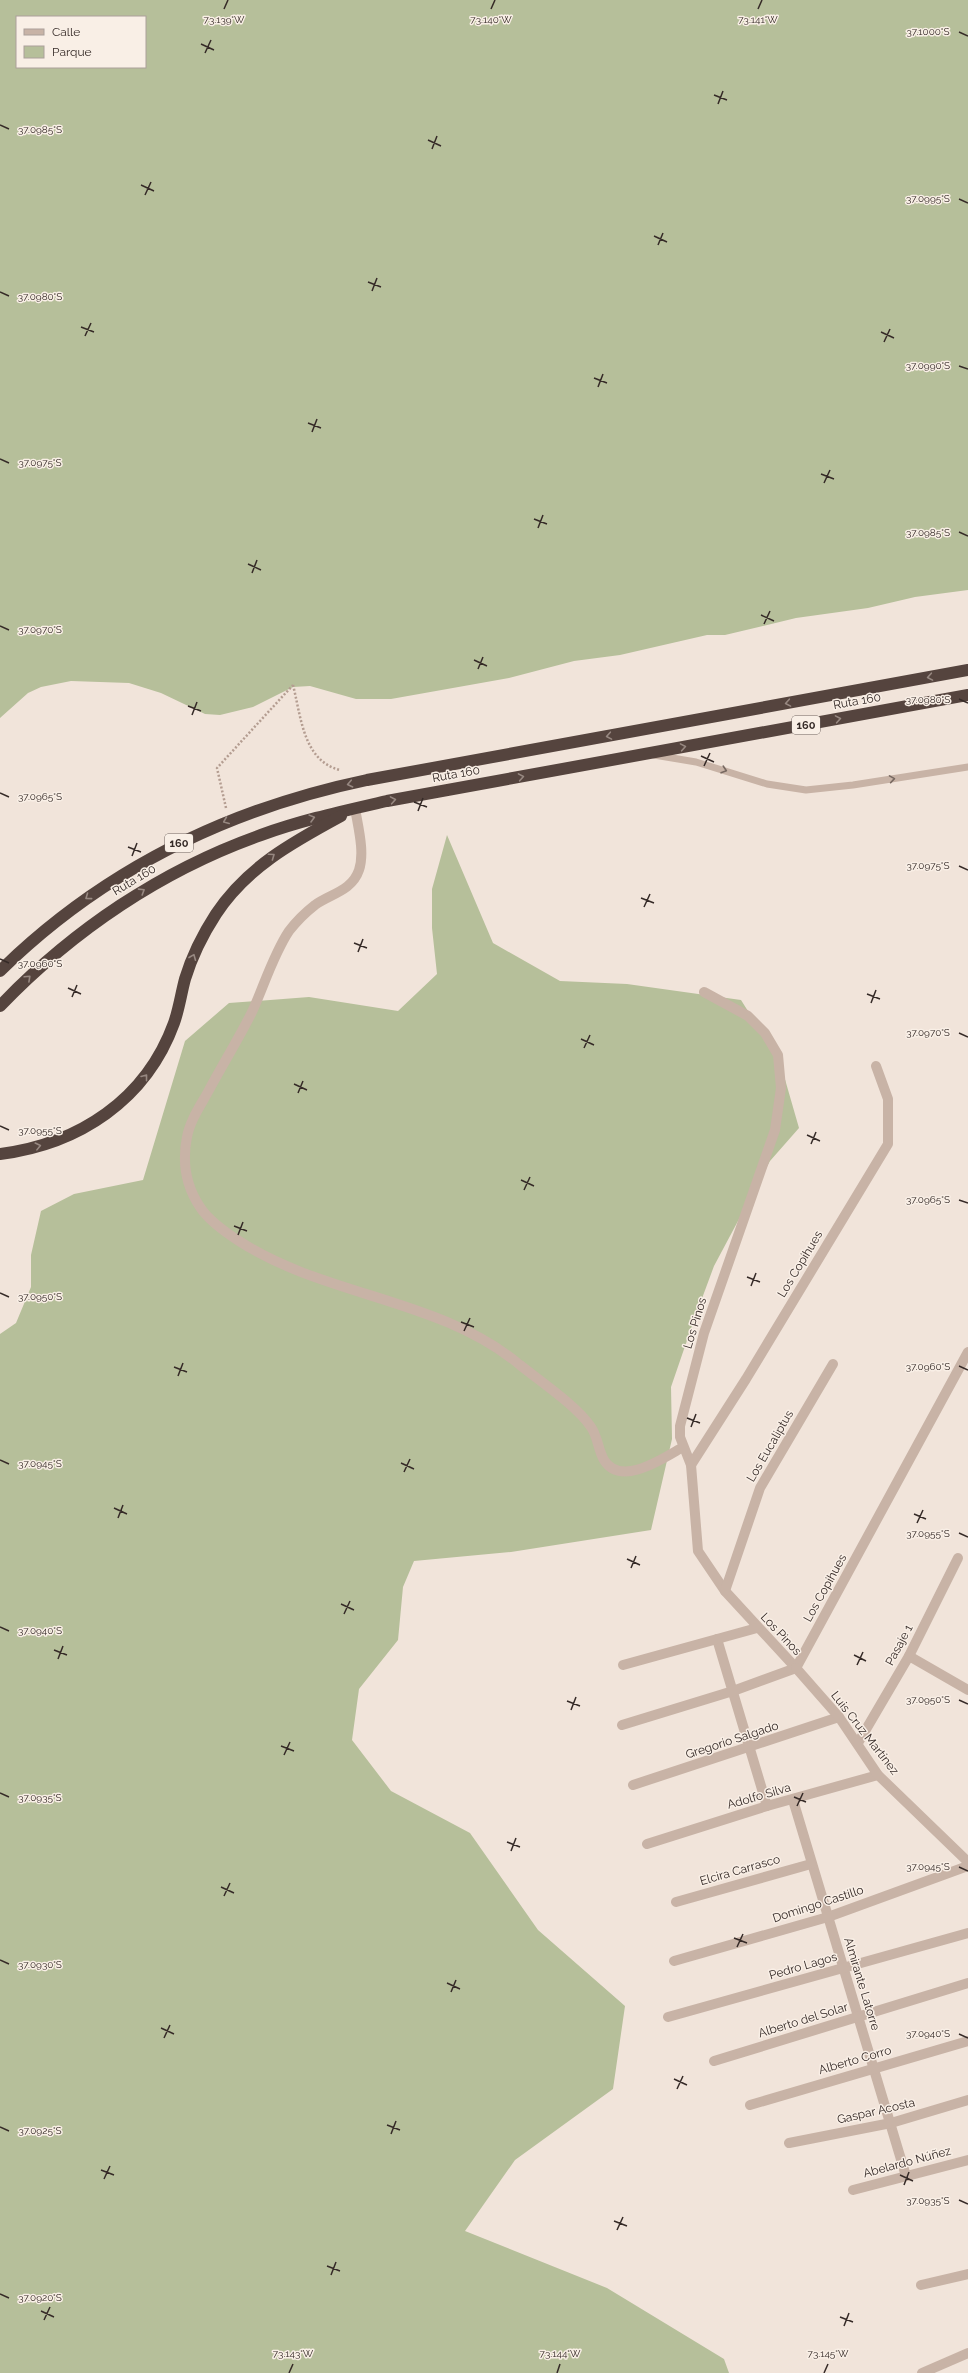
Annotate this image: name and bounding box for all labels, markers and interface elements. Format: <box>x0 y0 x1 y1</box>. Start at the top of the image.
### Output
text: 73.139°W <box>204 14 245 25</box>
text: 73.140°W <box>470 14 512 25</box>
text: 73.141°W <box>738 14 778 25</box>
legend <box>16 16 146 68</box>
text: Calle <box>52 25 80 39</box>
text: 37.1000°S <box>906 26 950 37</box>
text: Parque <box>52 45 92 59</box>
text: 37.0985°S <box>18 124 62 135</box>
text: 37.0995°S <box>906 193 950 204</box>
text: 37.0980°S <box>18 291 62 302</box>
text: 37.0990°S <box>906 360 950 371</box>
text: 37.0975°S <box>18 457 62 468</box>
text: 37.0985°S <box>906 527 950 538</box>
text: 37.0970°S <box>18 624 62 635</box>
one-way arrow <box>927 672 933 681</box>
street label: Ruta 160 <box>832 690 882 712</box>
text: 37.0980°S <box>906 694 950 705</box>
one-way arrow <box>785 698 791 707</box>
one-way arrow <box>835 715 841 724</box>
road number: 160 <box>792 716 820 734</box>
one-way arrow <box>606 731 612 739</box>
one-way arrow <box>680 744 686 752</box>
street label: Ruta 160 <box>431 763 481 785</box>
one-way arrow <box>720 765 727 774</box>
one-way arrow <box>518 773 524 781</box>
one-way arrow <box>889 775 895 784</box>
one-way arrow <box>347 779 353 787</box>
text: 37.0965°S <box>18 791 62 802</box>
one-way arrow <box>390 796 396 805</box>
one-way arrow <box>309 815 316 823</box>
one-way arrow <box>222 817 229 825</box>
road number: 160 <box>165 834 193 852</box>
one-way arrow <box>268 853 275 861</box>
text: 37.0975°S <box>906 860 950 871</box>
street label: Ruta 160 <box>110 862 158 898</box>
one-way arrow <box>138 889 145 896</box>
one-way arrow <box>85 892 92 899</box>
one-way arrow <box>189 954 197 961</box>
text: 37.0960°S <box>18 958 62 969</box>
one-way arrow <box>23 976 30 983</box>
text: 37.0970°S <box>906 1027 950 1038</box>
one-way arrow <box>140 1074 147 1081</box>
text: 37.0955°S <box>18 1125 62 1136</box>
one-way arrow <box>34 1142 41 1151</box>
text: 37.0965°S <box>906 1194 950 1205</box>
street label: Los Copihues <box>775 1228 825 1300</box>
text: 37.0950°S <box>18 1291 62 1302</box>
street label: Los Pinos <box>681 1295 709 1350</box>
text: 37.0960°S <box>906 1361 950 1372</box>
street label: Los Eucaliptus <box>744 1408 796 1484</box>
text: 37.0945°S <box>18 1458 62 1469</box>
text: 37.0955°S <box>906 1528 950 1539</box>
street label: Los Copihues <box>801 1552 849 1624</box>
street label: Los Pinos <box>758 1610 804 1658</box>
street label: Pasaje 1 <box>882 1622 916 1668</box>
text: 37.0940°S <box>18 1625 62 1636</box>
street label: Luis Cruz Martínez <box>828 1689 902 1778</box>
text: 37.0950°S <box>906 1694 950 1705</box>
street label: Gregorio Salgado <box>684 1718 780 1762</box>
street label: Adolfo Silva <box>726 1780 792 1812</box>
text: 37.0935°S <box>18 1792 62 1803</box>
street label: Elcira Carrasco <box>698 1852 782 1888</box>
text: 37.0945°S <box>906 1861 950 1872</box>
street label: Domingo Castillo <box>771 1883 865 1925</box>
street label: Almirante Latorre <box>841 1936 883 2032</box>
street label: Pedro Lagos <box>767 1950 839 1982</box>
text: 37.0930°S <box>18 1959 62 1970</box>
street label: Alberto del Solar <box>756 1999 850 2040</box>
text: 37.0940°S <box>906 2028 950 2039</box>
street label: Alberto Corro <box>817 2043 893 2077</box>
street label: Gaspar Acosta <box>836 2095 916 2127</box>
text: 37.0925°S <box>18 2125 62 2136</box>
street label: Abelardo Núñez <box>862 2144 953 2180</box>
text: 37.0935°S <box>906 2195 950 2206</box>
text: 37.0920°S <box>18 2292 62 2303</box>
text: 73.143°W <box>273 2348 314 2359</box>
text: 73.144°W <box>540 2348 581 2359</box>
text: 73.145°W <box>808 2348 849 2359</box>

